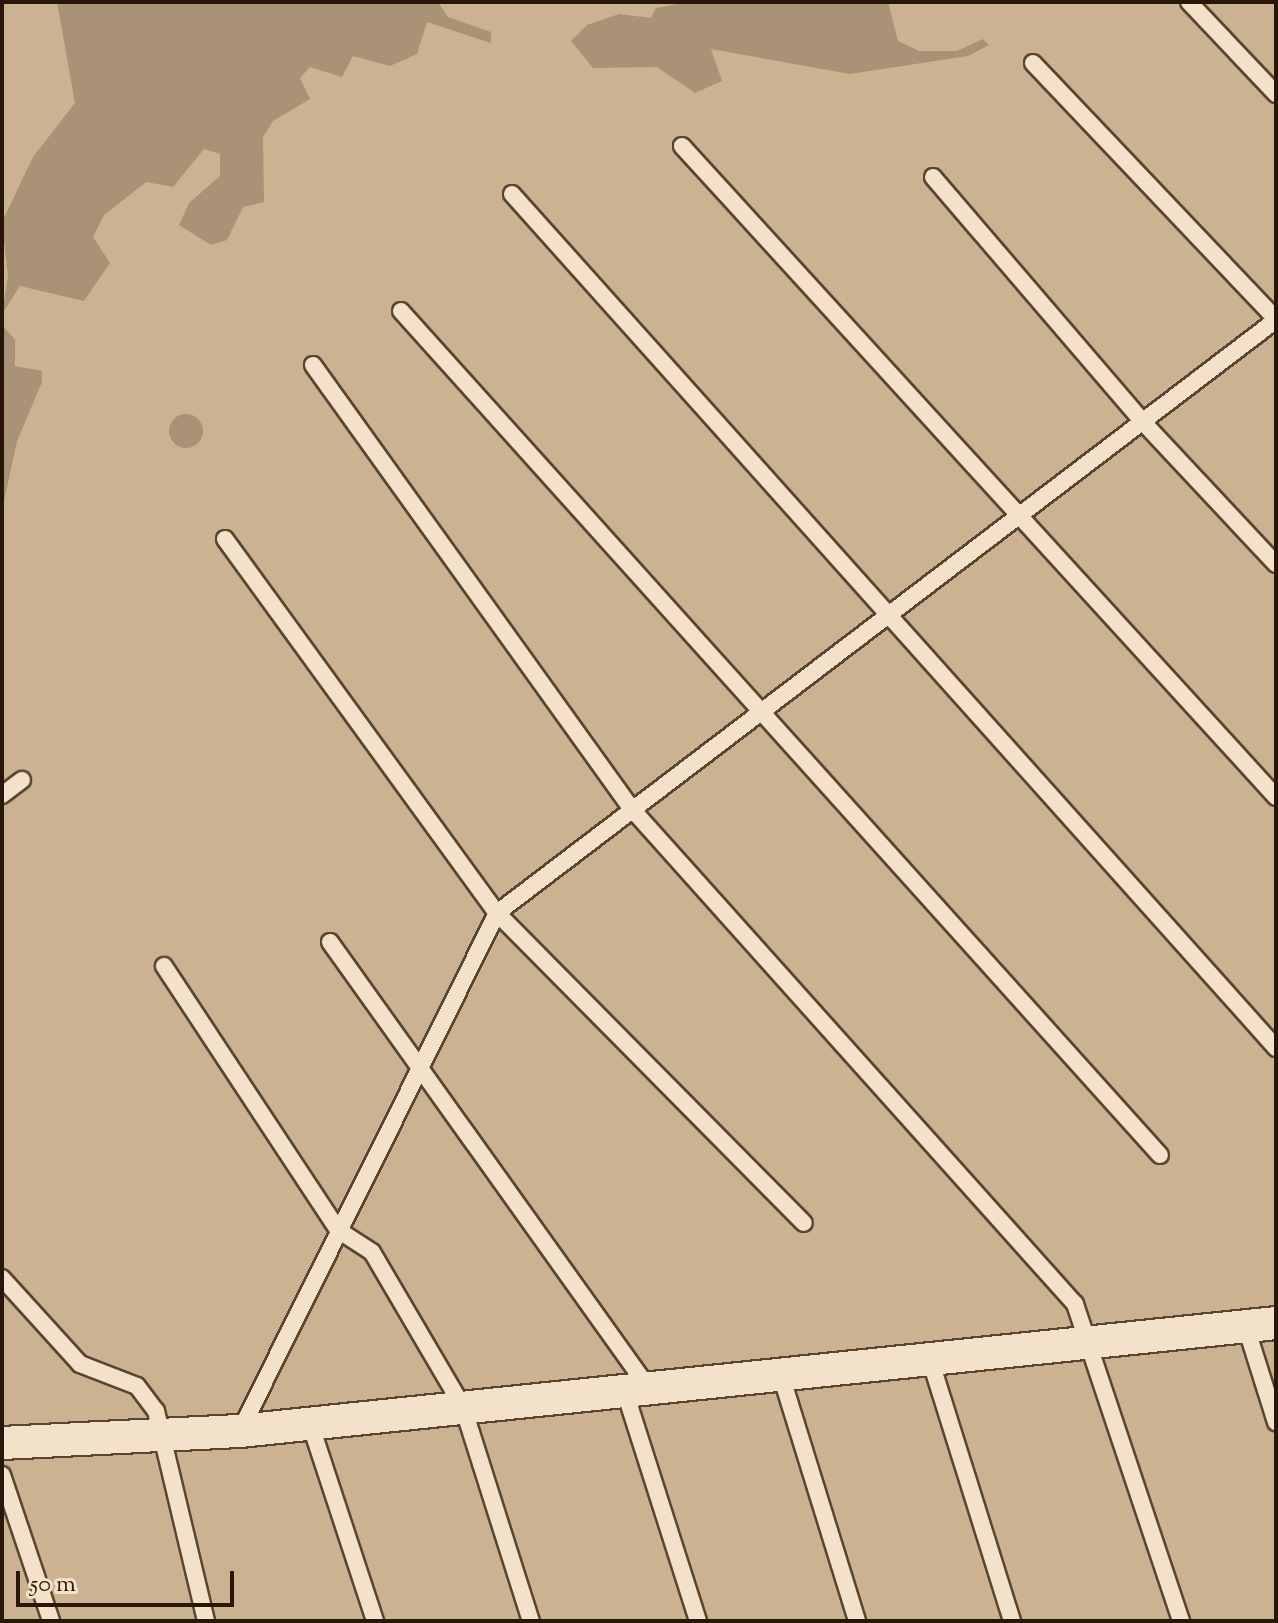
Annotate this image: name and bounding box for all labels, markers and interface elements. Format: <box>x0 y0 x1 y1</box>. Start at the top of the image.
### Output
scale bar <box>20 1555 238 1605</box>
text: 50 m <box>30 1568 76 1602</box>

